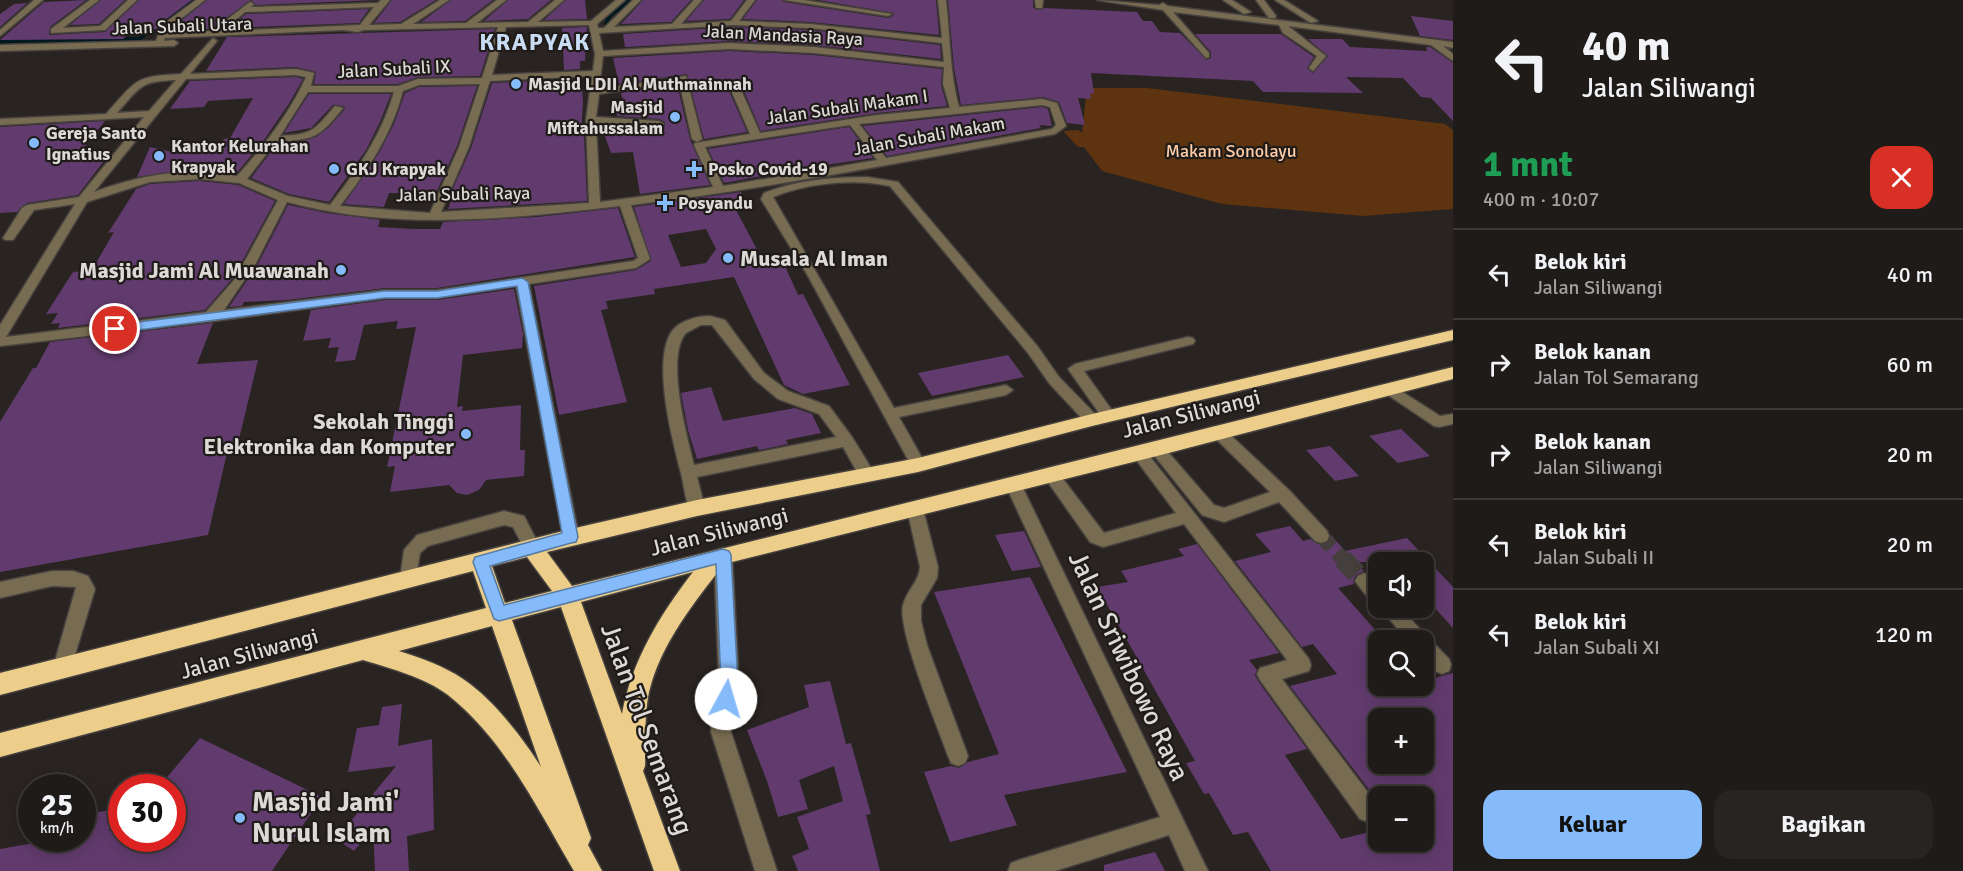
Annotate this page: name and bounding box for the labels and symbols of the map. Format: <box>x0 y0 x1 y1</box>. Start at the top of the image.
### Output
street label: Jalan Subali Utara <box>111 13 253 39</box>
street label: Jalan Mandasia Raya <box>703 20 863 50</box>
district label: KRAPYAK <box>479 27 591 57</box>
street label: Jalan Subali IX <box>337 55 452 83</box>
place label: Masjid LDII Al Muthmainnah <box>528 73 752 95</box>
marker: Masjid LDII Al Muthmainnah <box>509 77 523 91</box>
street label: Jalan Subali Makam I <box>765 85 929 129</box>
place label: Masjid Miftahussalam <box>547 96 663 139</box>
marker: Masjid Miftahussalam <box>668 110 682 124</box>
street label: Jalan Subali Makam <box>851 112 1007 160</box>
place label: Gereja Santo Ignatius <box>46 122 146 165</box>
place label: Kantor Kelurahan Krapyak <box>171 135 309 178</box>
marker: Gereja Santo Ignatius <box>27 136 41 150</box>
park label: Makam Sonolayu <box>1165 140 1297 162</box>
marker: Kantor Kelurahan Krapyak <box>152 149 166 163</box>
place label: GKJ Krapyak <box>346 158 446 180</box>
place label: Posko Covid-19 <box>708 158 828 180</box>
marker: Posko Covid-19 <box>685 160 703 178</box>
marker: GKJ Krapyak <box>327 162 341 176</box>
street label: Jalan Subali Raya <box>396 182 530 206</box>
place label: Posyandu <box>678 192 753 214</box>
marker: Posyandu <box>656 194 674 212</box>
place label: Musala Al Iman <box>740 245 888 272</box>
marker: Musala Al Iman <box>721 251 735 265</box>
place label: Masjid Jami Al Muawanah <box>79 257 329 284</box>
marker: Masjid Jami Al Muawanah <box>334 263 348 277</box>
pin <box>89 303 140 354</box>
street label: Jalan Siliwangi <box>1119 383 1263 444</box>
place label: Sekolah Tinggi Elektronika dan Komputer <box>204 408 454 460</box>
marker: Sekolah Tinggi Elektronika dan Komputer <box>459 427 473 441</box>
street label: Jalan Siliwangi <box>647 501 791 562</box>
street label: Jalan Sriwibowo Raya <box>1061 546 1196 786</box>
street label: Jalan Tol Semarang <box>593 619 700 839</box>
street label: Jalan Siliwangi <box>177 622 321 685</box>
position arrow <box>694 667 758 731</box>
speed limit sign: 30 <box>108 774 186 852</box>
place label: Masjid Jami' Nurul Islam <box>252 786 399 850</box>
marker: Masjid Jami' Nurul Islam <box>233 811 247 825</box>

